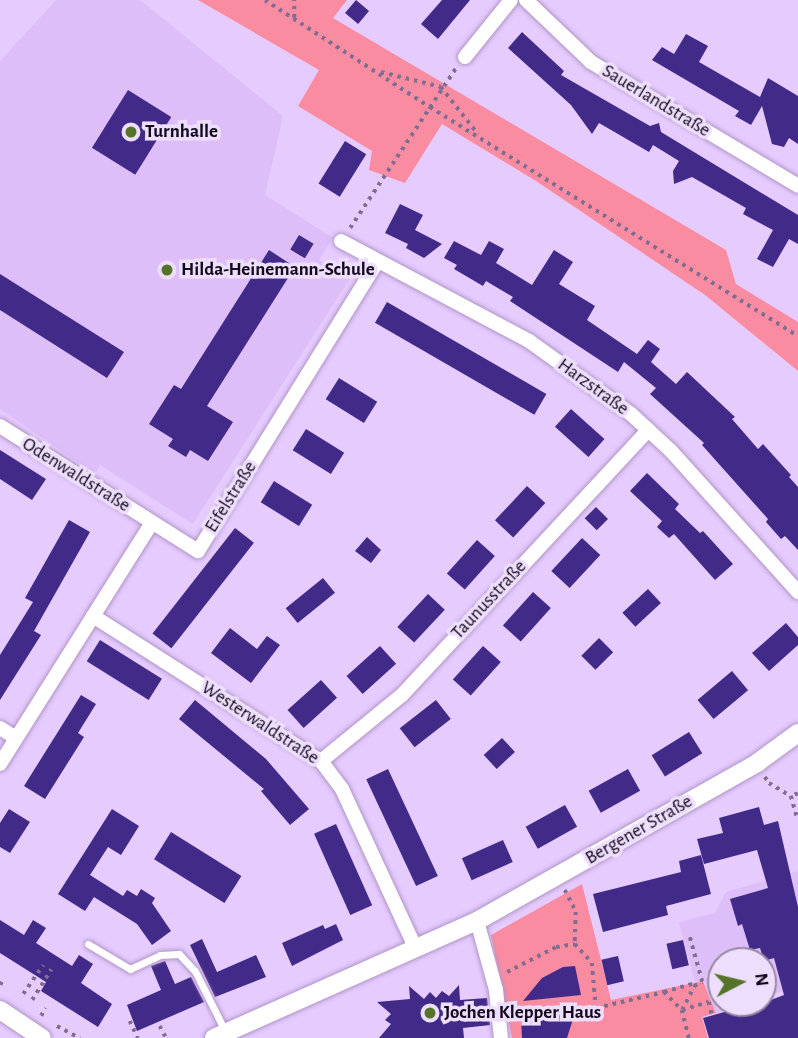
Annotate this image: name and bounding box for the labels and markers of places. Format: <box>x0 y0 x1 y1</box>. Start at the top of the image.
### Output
place label: Turnhalle <box>145 121 218 143</box>
marker: Turnhalle <box>123 124 139 140</box>
place label: Hilda-Heinemann-Schule <box>181 259 375 281</box>
marker: Hilda-Heinemann-Schule <box>159 262 175 278</box>
place label: Jochen Klepper Haus <box>444 1002 601 1024</box>
marker: Jochen Klepper Haus <box>422 1005 438 1021</box>

